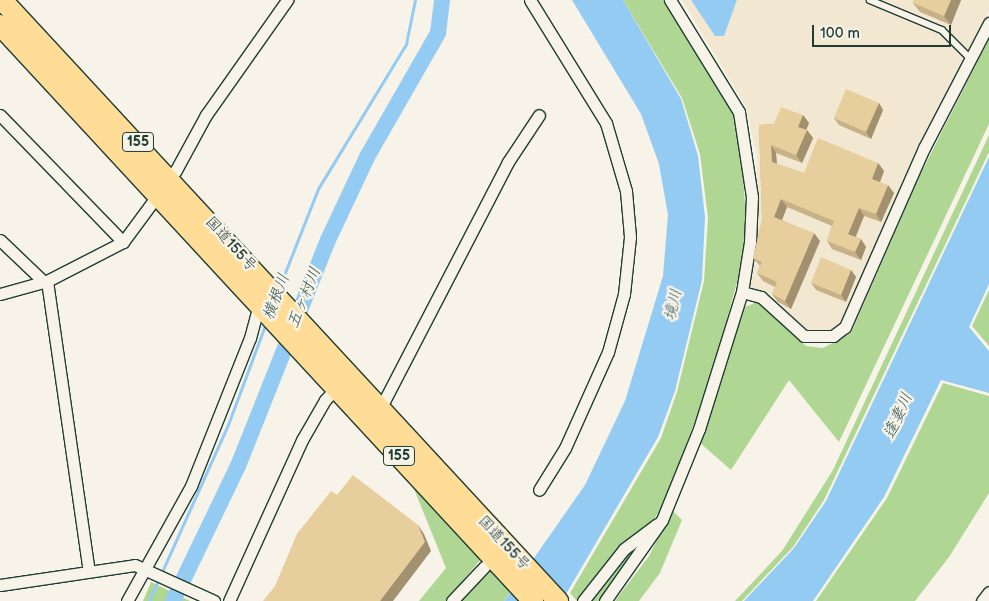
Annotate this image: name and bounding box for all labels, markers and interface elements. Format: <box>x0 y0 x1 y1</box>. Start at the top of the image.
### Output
scale bar <box>814 15 953 47</box>
text: 100 m <box>820 24 860 43</box>
road number: 155 <box>122 130 154 154</box>
street label: 国道155号 <box>202 213 260 275</box>
water label: 五ヶ村川 <box>284 265 326 331</box>
water label: 横根川 <box>259 271 295 323</box>
water label: 境川 <box>661 287 687 323</box>
water label: 逢妻川 <box>880 390 918 442</box>
road number: 155 <box>383 444 415 468</box>
street label: 国道155号 <box>474 512 534 574</box>

